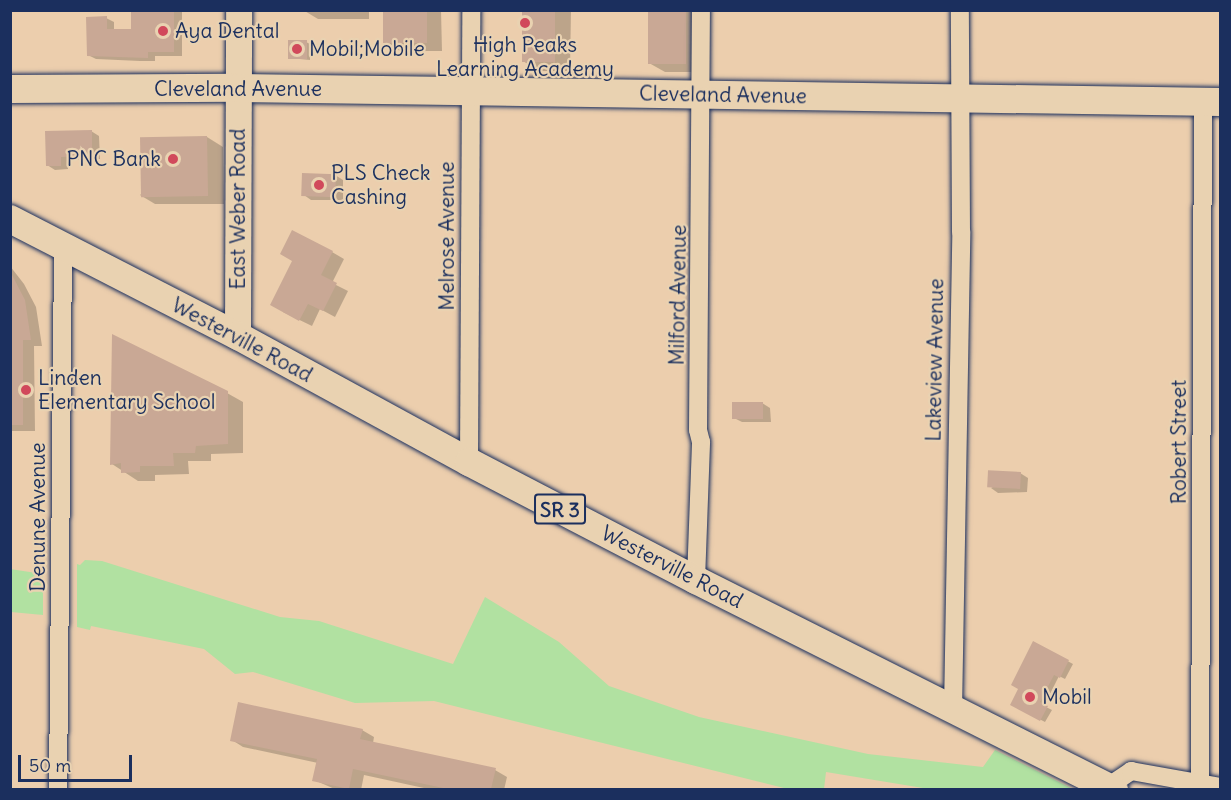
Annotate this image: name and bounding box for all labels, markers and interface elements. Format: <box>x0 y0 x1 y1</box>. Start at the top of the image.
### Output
marker: High Peaks Learning Academy <box>518 16 532 30</box>
place label: Aya Dental <box>175 18 279 44</box>
marker: Aya Dental <box>156 24 170 38</box>
place label: High Peaks Learning Academy <box>436 32 614 82</box>
place label: Mobil;Mobile <box>309 36 425 62</box>
marker: Mobil;Mobile <box>290 42 304 56</box>
street label: Cleveland Avenue <box>154 76 322 102</box>
street label: Cleveland Avenue <box>639 81 807 109</box>
street label: East Weber Road <box>225 128 251 290</box>
place label: PNC Bank <box>66 146 161 172</box>
marker: PNC Bank <box>166 152 180 166</box>
place label: PLS Check Cashing <box>331 160 430 210</box>
street label: Melrose Avenue <box>434 161 460 311</box>
marker: PLS Check Cashing <box>312 178 326 192</box>
street label: Milford Avenue <box>664 224 692 366</box>
street label: Lakeview Avenue <box>921 278 949 442</box>
street label: Westerville Road <box>167 292 317 388</box>
place label: Linden Elementary School <box>38 365 215 415</box>
street label: Robert Street <box>1166 380 1192 504</box>
marker: Linden Elementary School <box>19 383 33 397</box>
street label: Denune Avenue <box>25 442 51 592</box>
road number: SR 3 <box>533 492 587 526</box>
street label: Westerville Road <box>597 520 747 614</box>
place label: Mobil <box>1042 684 1092 710</box>
marker: Mobil <box>1023 690 1037 704</box>
scale bar <box>21 743 135 781</box>
text: 50 m <box>29 754 71 777</box>

